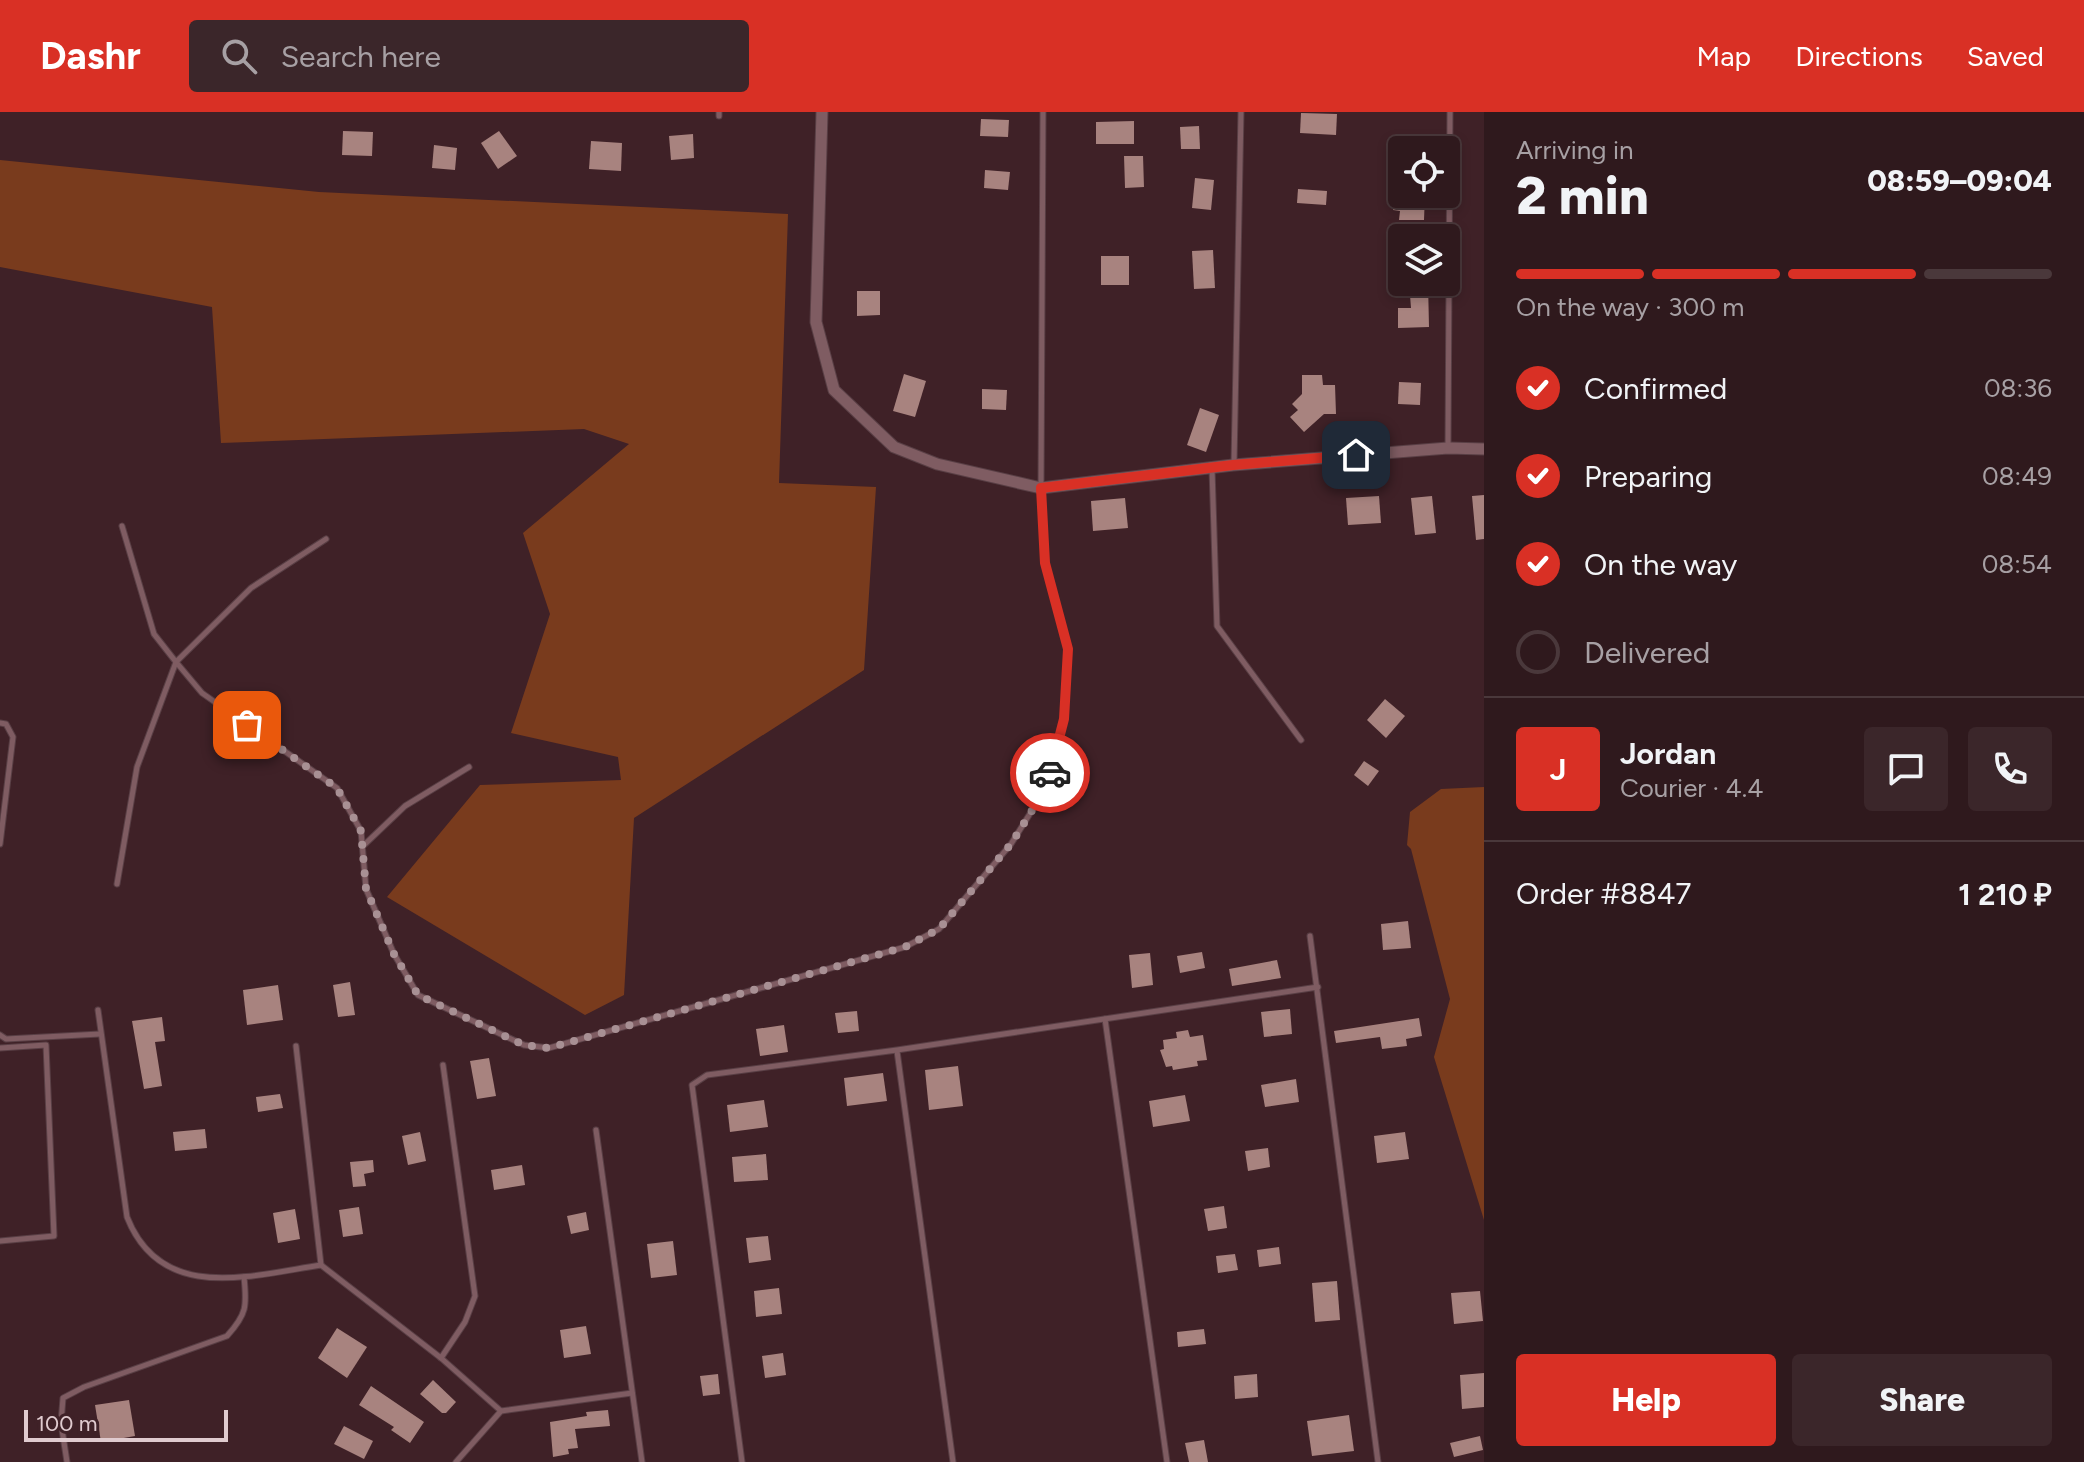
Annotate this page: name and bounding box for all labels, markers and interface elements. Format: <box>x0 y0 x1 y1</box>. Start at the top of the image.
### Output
search box <box>189 20 749 92</box>
text: Dashr <box>40 33 141 79</box>
icon: search <box>217 34 261 78</box>
text: Search here <box>281 38 441 75</box>
text: Map <box>1697 39 1751 73</box>
text: Directions <box>1795 39 1923 73</box>
text: Saved <box>1967 39 2044 73</box>
text: Arriving in <box>1516 134 1634 166</box>
map controls <box>1388 136 1460 296</box>
button: locate <box>1388 136 1460 208</box>
text: 08:59–09:04 <box>1867 162 2052 199</box>
text: 2 min <box>1516 165 1649 227</box>
button: layers <box>1388 224 1460 296</box>
text: On the way · 300 m <box>1516 291 1744 323</box>
icon: check <box>1516 366 1560 410</box>
text: Confirmed <box>1584 370 1727 407</box>
text: 08:36 <box>1984 372 2052 404</box>
pin <box>1322 421 1390 489</box>
icon: home <box>1334 433 1378 477</box>
icon: check <box>1516 454 1560 498</box>
text: Preparing <box>1584 458 1712 495</box>
text: 08:49 <box>1982 460 2052 492</box>
icon: check <box>1516 542 1560 586</box>
text: On the way <box>1584 546 1737 583</box>
text: 08:54 <box>1982 548 2052 580</box>
text: Delivered <box>1584 634 1710 671</box>
pin <box>213 691 281 759</box>
icon: bag <box>225 703 269 747</box>
button: chat <box>1864 727 1948 811</box>
button: phone <box>1968 727 2052 811</box>
courier <box>1010 733 1090 813</box>
text: Jordan <box>1620 735 1716 772</box>
icon: car <box>1028 751 1072 795</box>
text: J <box>1550 751 1566 788</box>
text: Courier · 4.4 <box>1620 772 1763 804</box>
text: Order #8847 <box>1516 875 1691 912</box>
text: 1 210 ₽ <box>1958 876 2052 913</box>
button: Help <box>1516 1354 1776 1446</box>
button: Share <box>1792 1354 2052 1446</box>
scale bar <box>24 1406 228 1442</box>
text: 100 m <box>36 1410 97 1437</box>

